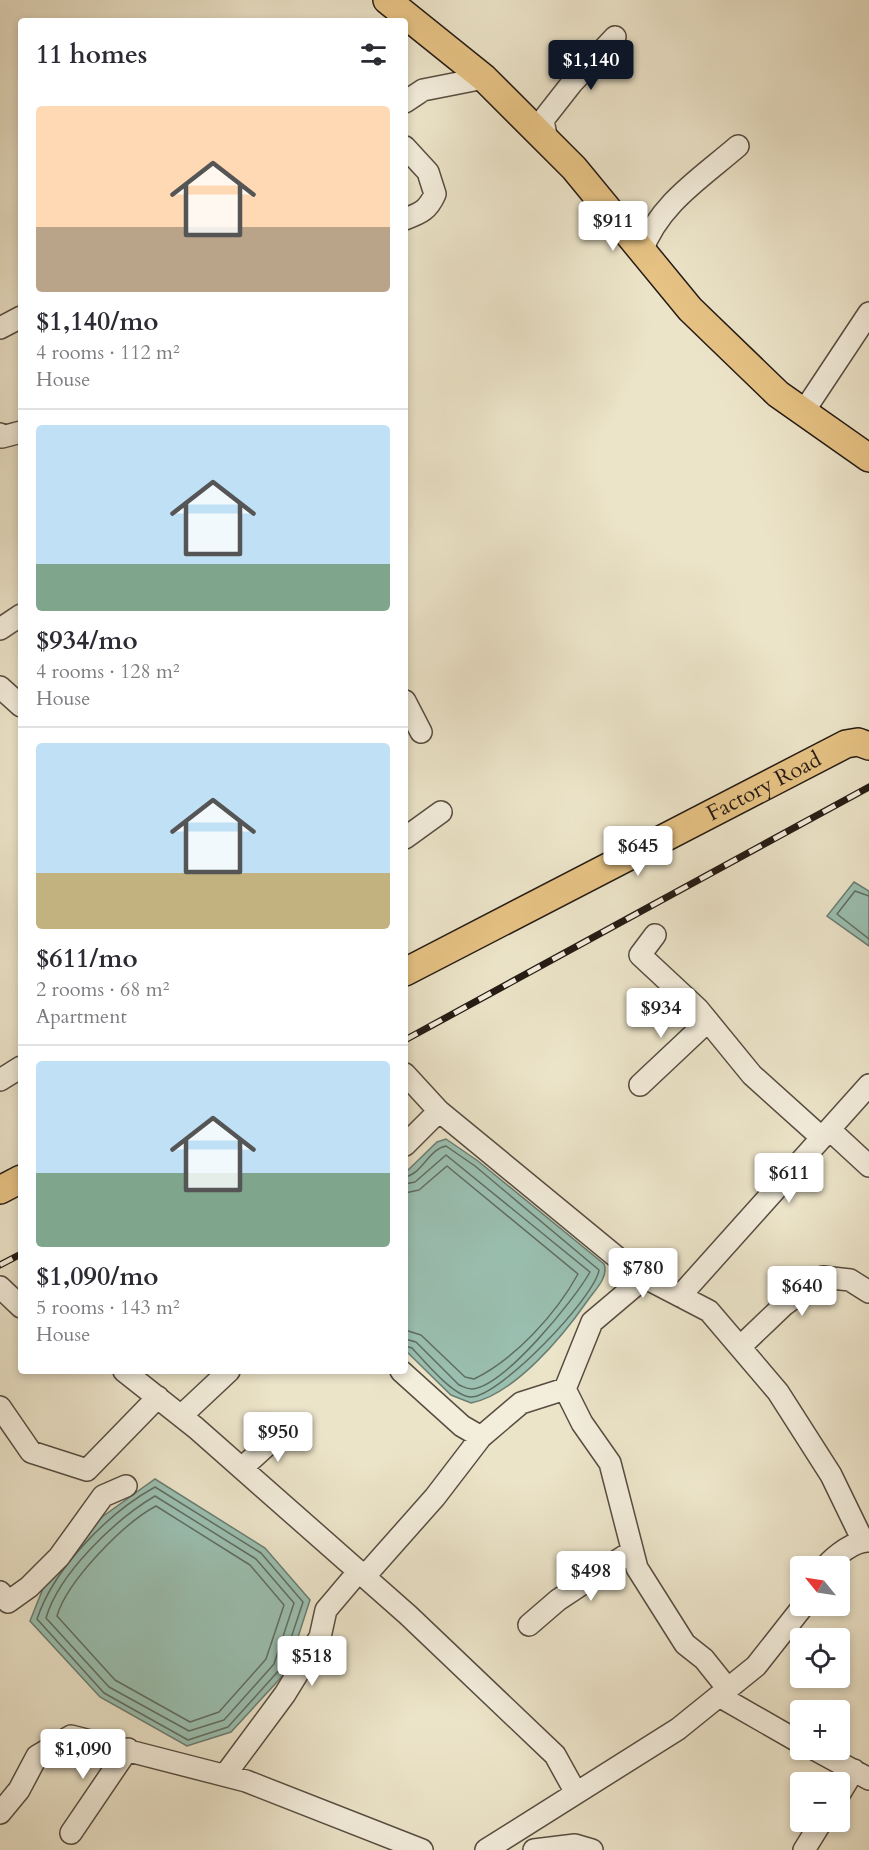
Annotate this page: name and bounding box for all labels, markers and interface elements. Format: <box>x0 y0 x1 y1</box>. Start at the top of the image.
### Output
text: 11 homes <box>36 37 147 72</box>
icon: filters <box>357 38 390 71</box>
pin: $1,140 <box>542 40 640 91</box>
text: $1,140 <box>562 46 620 73</box>
icon: home <box>159 145 267 253</box>
pin: $911 <box>577 201 649 252</box>
text: $911 <box>593 207 633 234</box>
text: $1,140/mo <box>36 304 159 339</box>
text: 4 rooms · 112 m² <box>36 339 180 366</box>
text: House <box>36 366 90 393</box>
icon: home <box>159 464 267 572</box>
text: $934/mo <box>36 623 138 658</box>
text: 4 rooms · 128 m² <box>36 658 180 685</box>
text: House <box>36 685 90 712</box>
street label: Factory Road <box>701 744 827 828</box>
icon: home <box>159 782 267 890</box>
pin: $645 <box>602 826 674 877</box>
text: $645 <box>618 832 658 859</box>
text: $611/mo <box>36 941 138 976</box>
text: 2 rooms · 68 m² <box>36 976 169 1003</box>
pin: $934 <box>625 988 697 1039</box>
text: $934 <box>641 994 681 1021</box>
text: Apartment <box>36 1003 127 1030</box>
icon: home <box>159 1100 267 1208</box>
pin: $611 <box>753 1153 825 1204</box>
text: $611 <box>769 1159 809 1186</box>
pin: $780 <box>607 1248 679 1299</box>
text: $780 <box>623 1254 663 1281</box>
text: $1,090/mo <box>36 1259 159 1294</box>
pin: $640 <box>766 1266 838 1317</box>
text: $640 <box>782 1272 822 1299</box>
text: 5 rooms · 143 m² <box>36 1294 180 1321</box>
text: House <box>36 1321 90 1348</box>
pin: $950 <box>242 1412 314 1463</box>
text: $950 <box>258 1418 298 1445</box>
pin: $498 <box>555 1551 627 1602</box>
north arrow <box>790 1556 850 1616</box>
map controls <box>790 1556 850 1832</box>
text: $498 <box>571 1557 611 1584</box>
button: locate <box>790 1628 850 1688</box>
pin: $518 <box>276 1636 348 1687</box>
text: $518 <box>292 1642 332 1669</box>
button: + <box>790 1700 850 1760</box>
pin: $1,090 <box>34 1729 132 1780</box>
text: $1,090 <box>54 1735 112 1762</box>
button: − <box>790 1772 850 1832</box>

